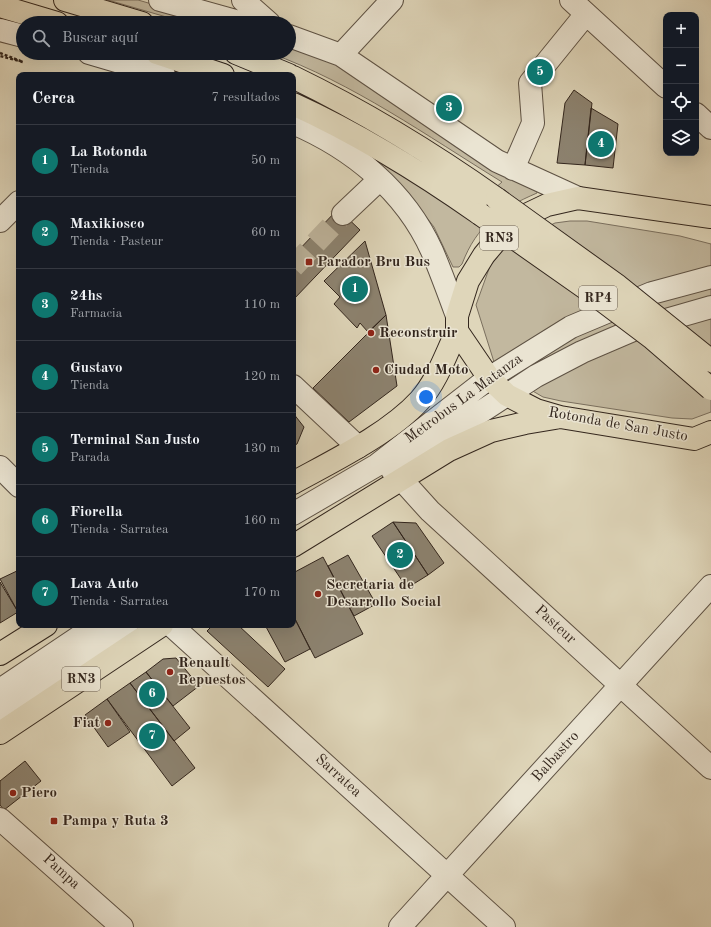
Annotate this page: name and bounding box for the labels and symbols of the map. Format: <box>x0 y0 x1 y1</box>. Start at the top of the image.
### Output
pin: 5 <box>527 57 553 87</box>
pin: 3 <box>436 93 462 123</box>
pin: 4 <box>588 129 614 159</box>
road number: RN3 <box>480 226 518 250</box>
place label: Parador Bru Bus <box>317 255 430 270</box>
marker: Parador Bru Bus <box>304 257 314 267</box>
pin: 1 <box>342 274 368 304</box>
road number: RP4 <box>579 286 617 310</box>
place label: Reconstruir <box>379 326 458 341</box>
marker: Reconstruir <box>366 328 376 338</box>
street label: Metrobus La Matanza <box>403 351 526 447</box>
place label: Ciudad Moto <box>384 363 468 378</box>
marker: Ciudad Moto <box>371 365 381 375</box>
your location <box>416 387 436 407</box>
street label: Rotonda de San Justo <box>547 405 689 445</box>
pin: 2 <box>387 540 413 570</box>
place label: Secretaria de Desarrollo Social <box>326 578 441 610</box>
marker: Secretaria de Desarrollo Social <box>313 589 323 599</box>
street label: Pasteur <box>531 603 579 647</box>
place label: Renault Repuestos <box>178 656 245 688</box>
road number: RN3 <box>62 667 100 691</box>
marker: Renault Repuestos <box>165 667 175 677</box>
pin: 6 <box>139 679 165 709</box>
place label: Fiat <box>72 716 101 731</box>
marker: Fiat <box>103 718 113 728</box>
pin: 7 <box>139 721 165 751</box>
street label: Balbastro <box>530 729 582 785</box>
street label: Sarratea <box>312 752 364 801</box>
place label: Piero <box>21 786 57 801</box>
marker: Piero <box>8 788 18 798</box>
place label: Pampa y Ruta 3 <box>62 814 169 829</box>
marker: Pampa y Ruta 3 <box>49 816 59 826</box>
street label: Pampa <box>40 852 83 893</box>

